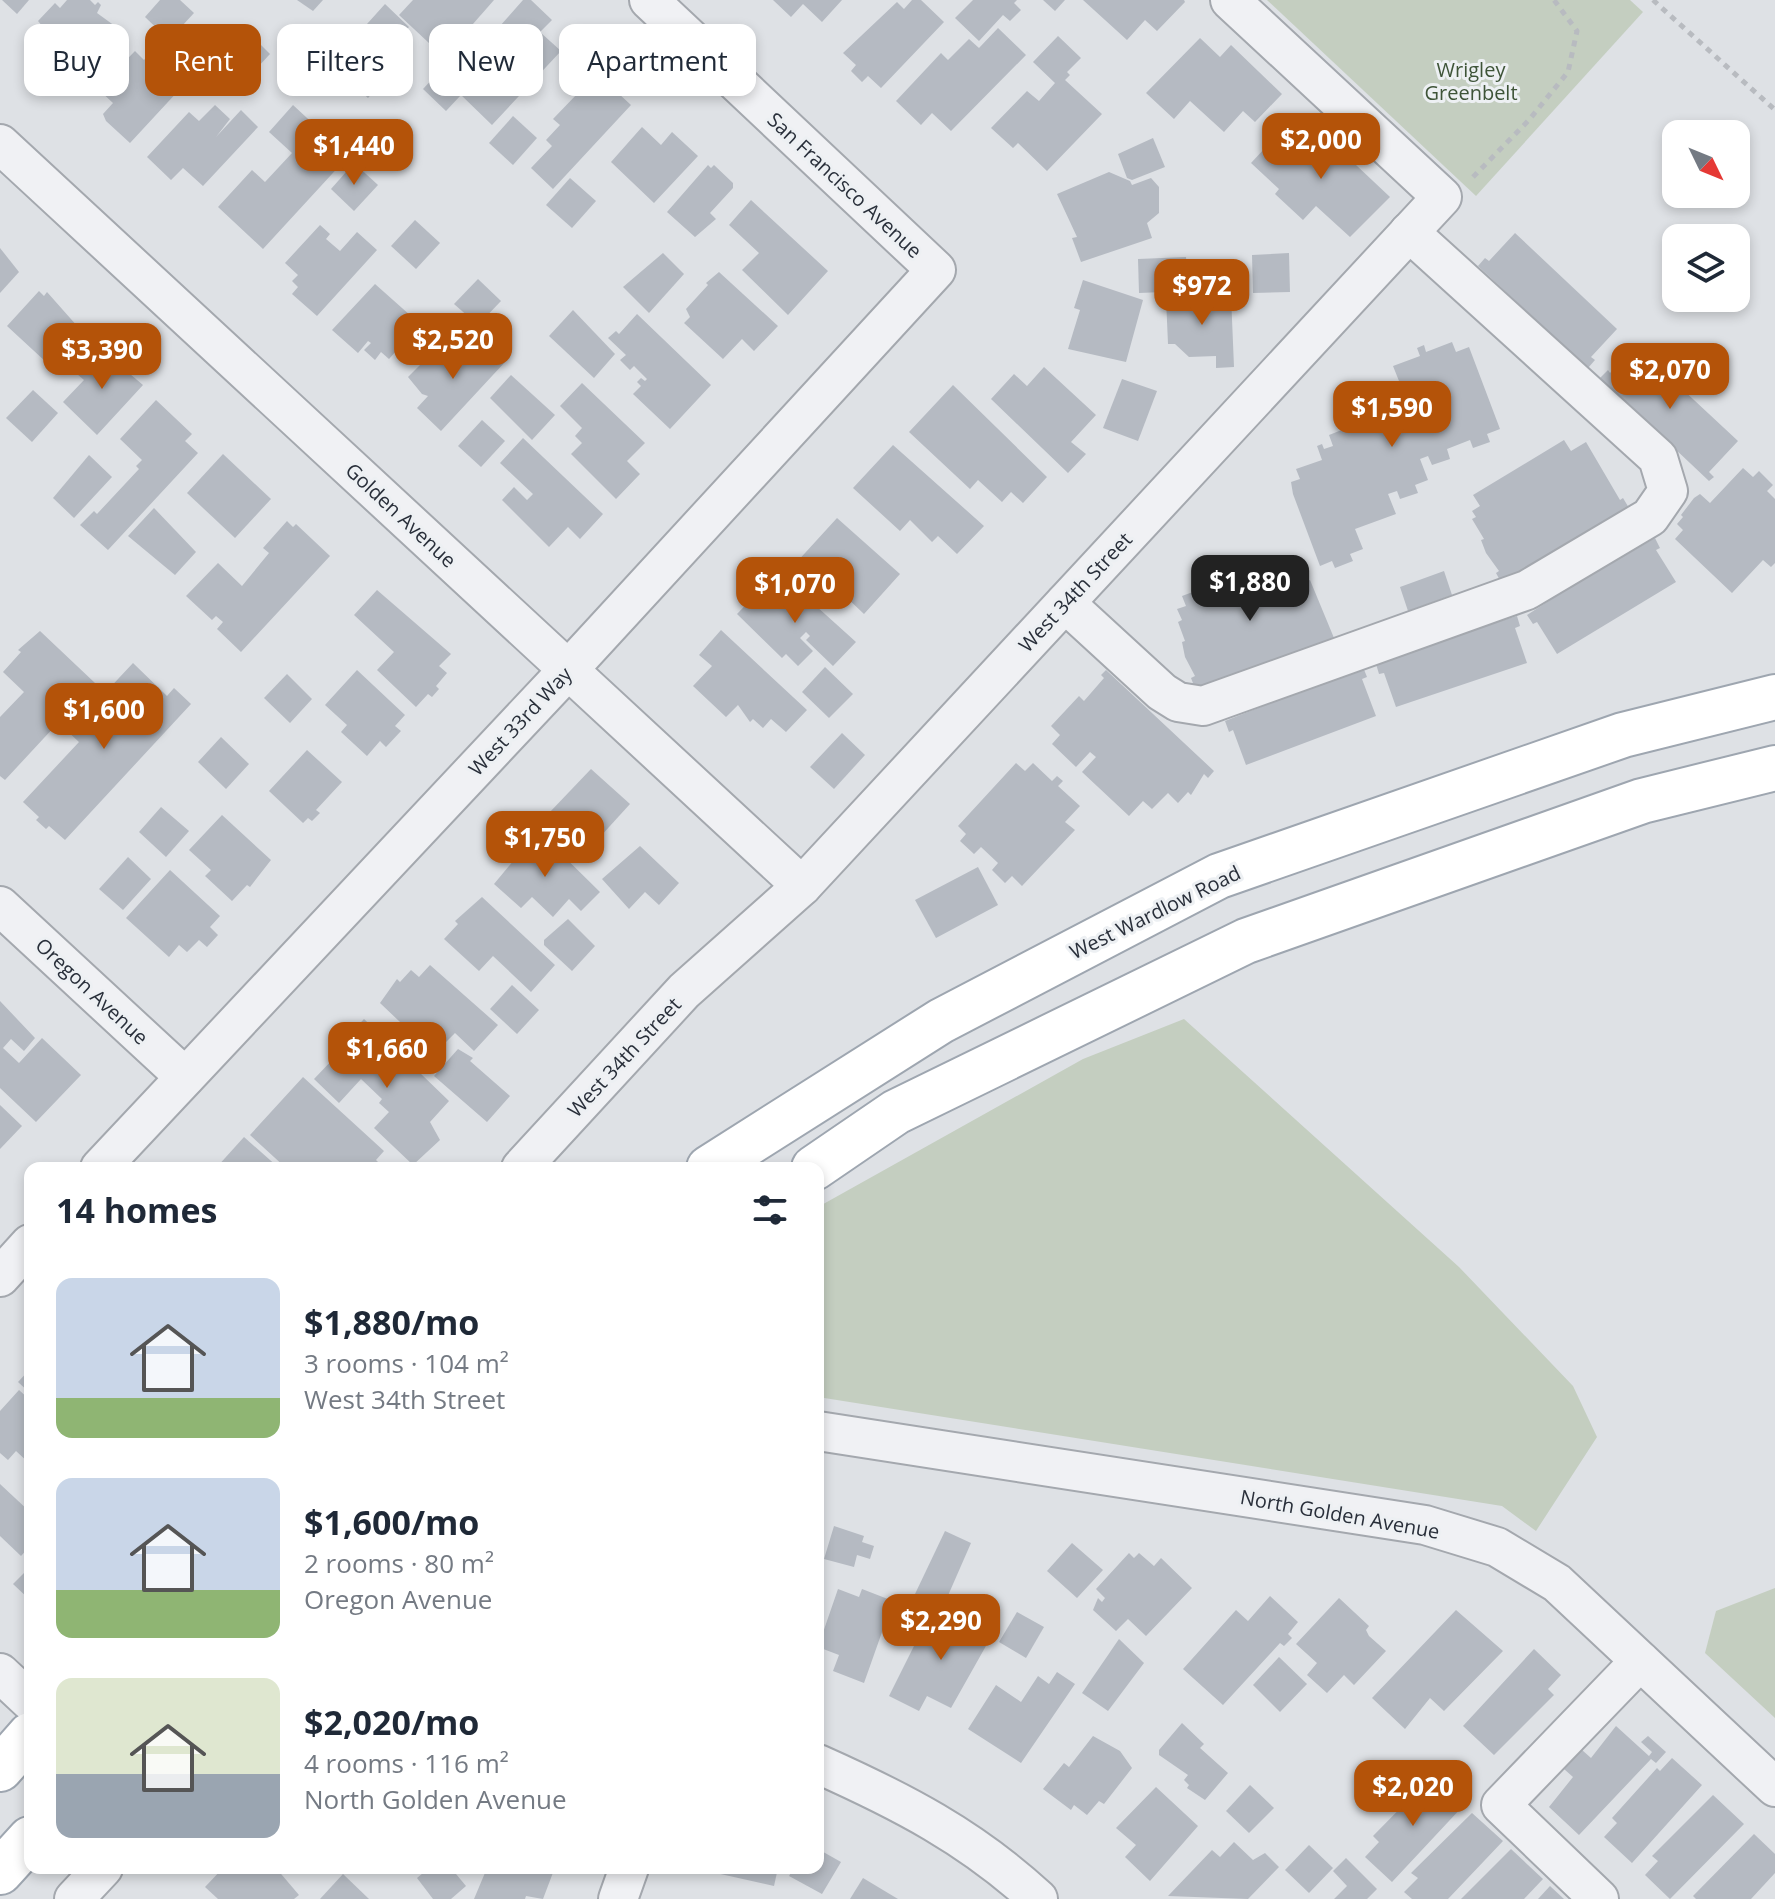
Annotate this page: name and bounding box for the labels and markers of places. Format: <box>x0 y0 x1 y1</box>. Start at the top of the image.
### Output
pin: $2,000 <box>1256 113 1386 181</box>
pin: $1,440 <box>289 119 419 187</box>
pin: $972 <box>1155 259 1249 327</box>
pin: $2,520 <box>388 313 518 381</box>
pin: $3,390 <box>37 323 167 391</box>
pin: $2,070 <box>1605 343 1735 411</box>
pin: $1,590 <box>1327 381 1457 449</box>
pin: $1,880 <box>1185 555 1315 623</box>
pin: $1,070 <box>730 557 860 625</box>
pin: $1,600 <box>39 683 169 751</box>
pin: $1,750 <box>480 811 610 879</box>
pin: $1,660 <box>322 1022 452 1090</box>
pin: $2,290 <box>876 1594 1006 1662</box>
pin: $2,020 <box>1348 1760 1478 1828</box>

